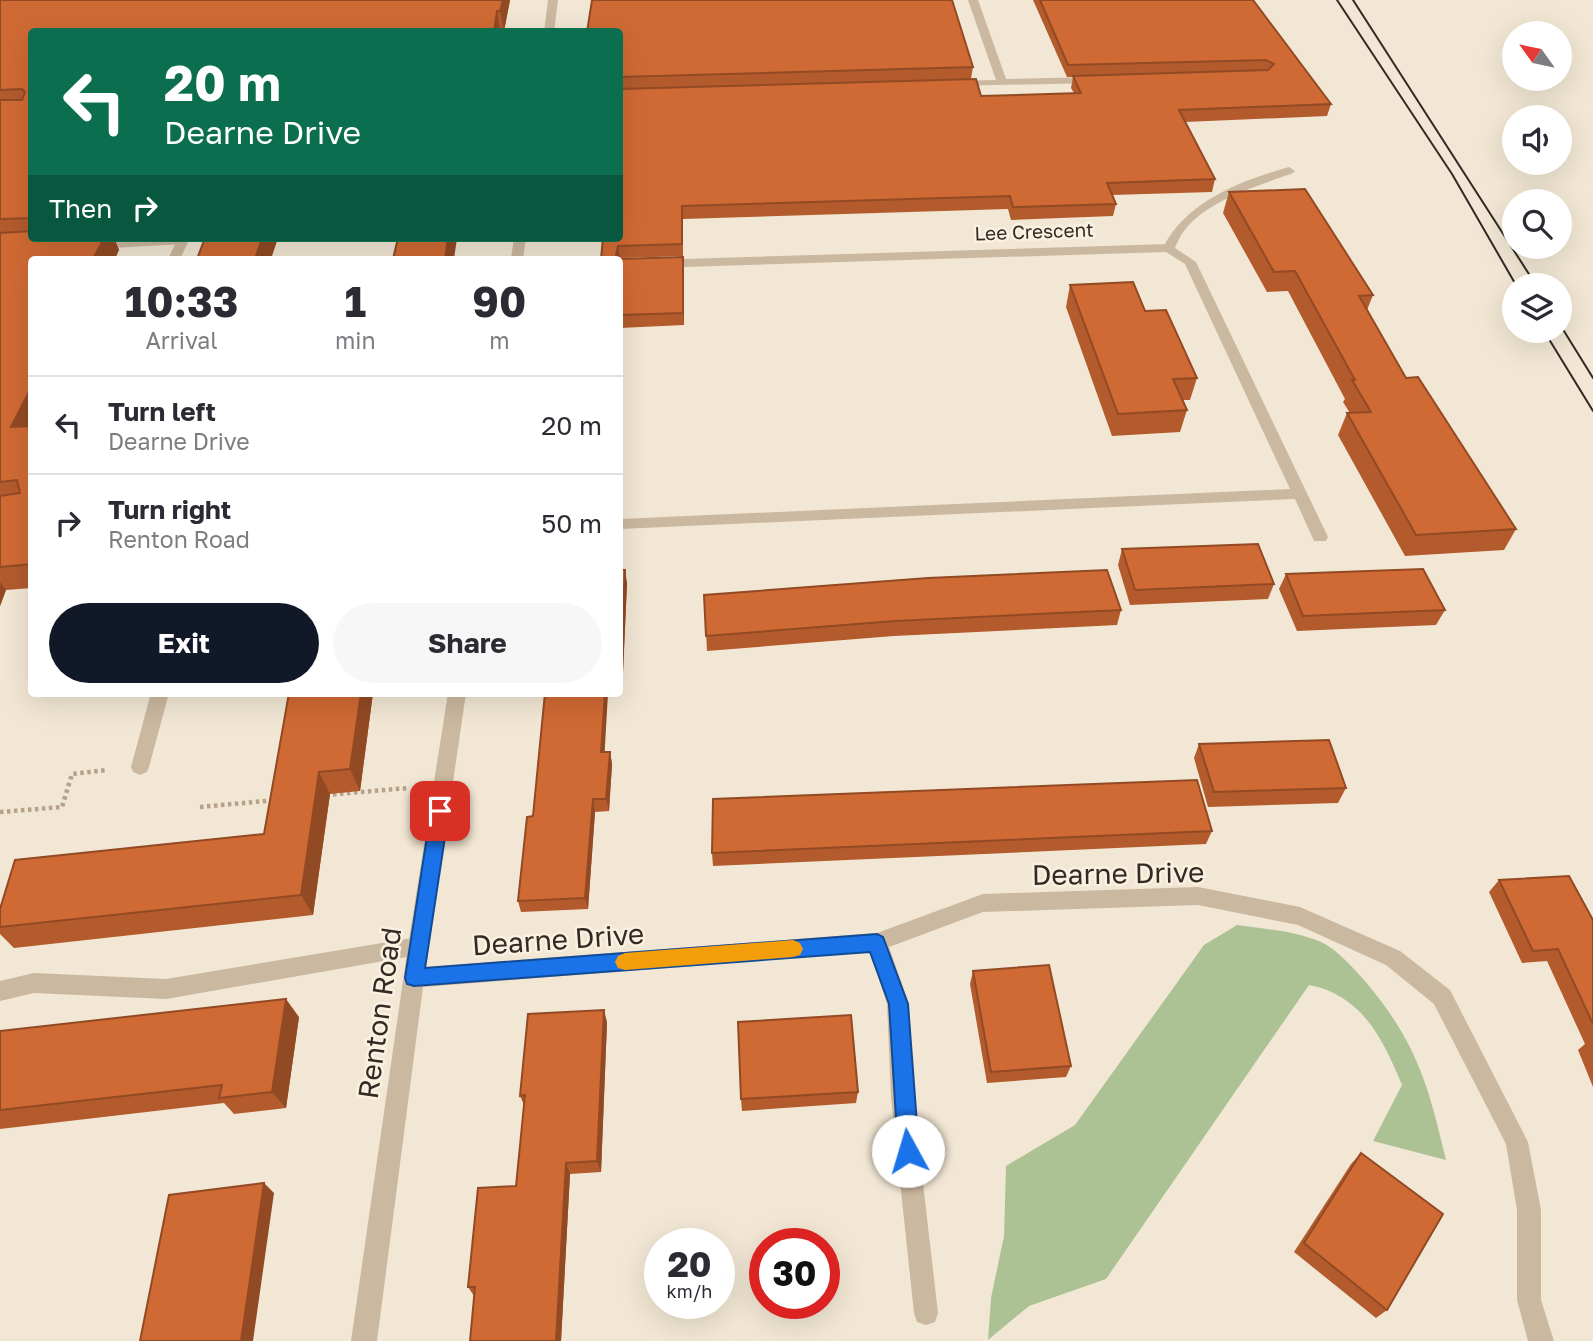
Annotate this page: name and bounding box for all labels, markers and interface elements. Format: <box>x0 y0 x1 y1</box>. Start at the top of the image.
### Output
north arrow <box>1502 21 1572 91</box>
map controls <box>1502 21 1572 343</box>
text: 20 m <box>164 53 281 112</box>
icon: left <box>49 56 140 147</box>
button: sound <box>1502 105 1572 175</box>
text: Dearne Drive <box>164 113 361 151</box>
icon: right <box>126 189 164 227</box>
button: search <box>1502 189 1572 259</box>
text: Then <box>49 193 112 224</box>
street label: Lee Crescent <box>974 217 1094 245</box>
button: layers <box>1502 273 1572 343</box>
text: 10:33 <box>125 276 238 326</box>
text: 1 <box>344 276 366 326</box>
text: 90 <box>472 276 526 326</box>
text: Arrival <box>145 326 218 354</box>
text: min <box>335 326 376 354</box>
text: m <box>489 326 509 354</box>
text: Turn left <box>108 396 216 427</box>
icon: left <box>49 406 87 444</box>
text: 20 m <box>541 410 602 441</box>
text: Dearne Drive <box>108 427 250 455</box>
text: Turn right <box>108 494 231 525</box>
icon: right <box>49 504 87 542</box>
text: 50 m <box>541 508 602 539</box>
text: Renton Road <box>108 525 250 553</box>
button: Exit <box>49 603 319 683</box>
button: Share <box>333 603 602 683</box>
pin <box>410 781 470 841</box>
icon: arrive <box>421 792 459 830</box>
street label: Dearne Drive <box>1032 855 1204 891</box>
street label: Dearne Drive <box>471 917 645 961</box>
street label: Renton Road <box>351 925 407 1101</box>
position arrow <box>871 1114 945 1188</box>
speed limit sign: 30 <box>749 1228 840 1319</box>
text: 20 <box>667 1243 712 1285</box>
text: km/h <box>667 1280 712 1302</box>

